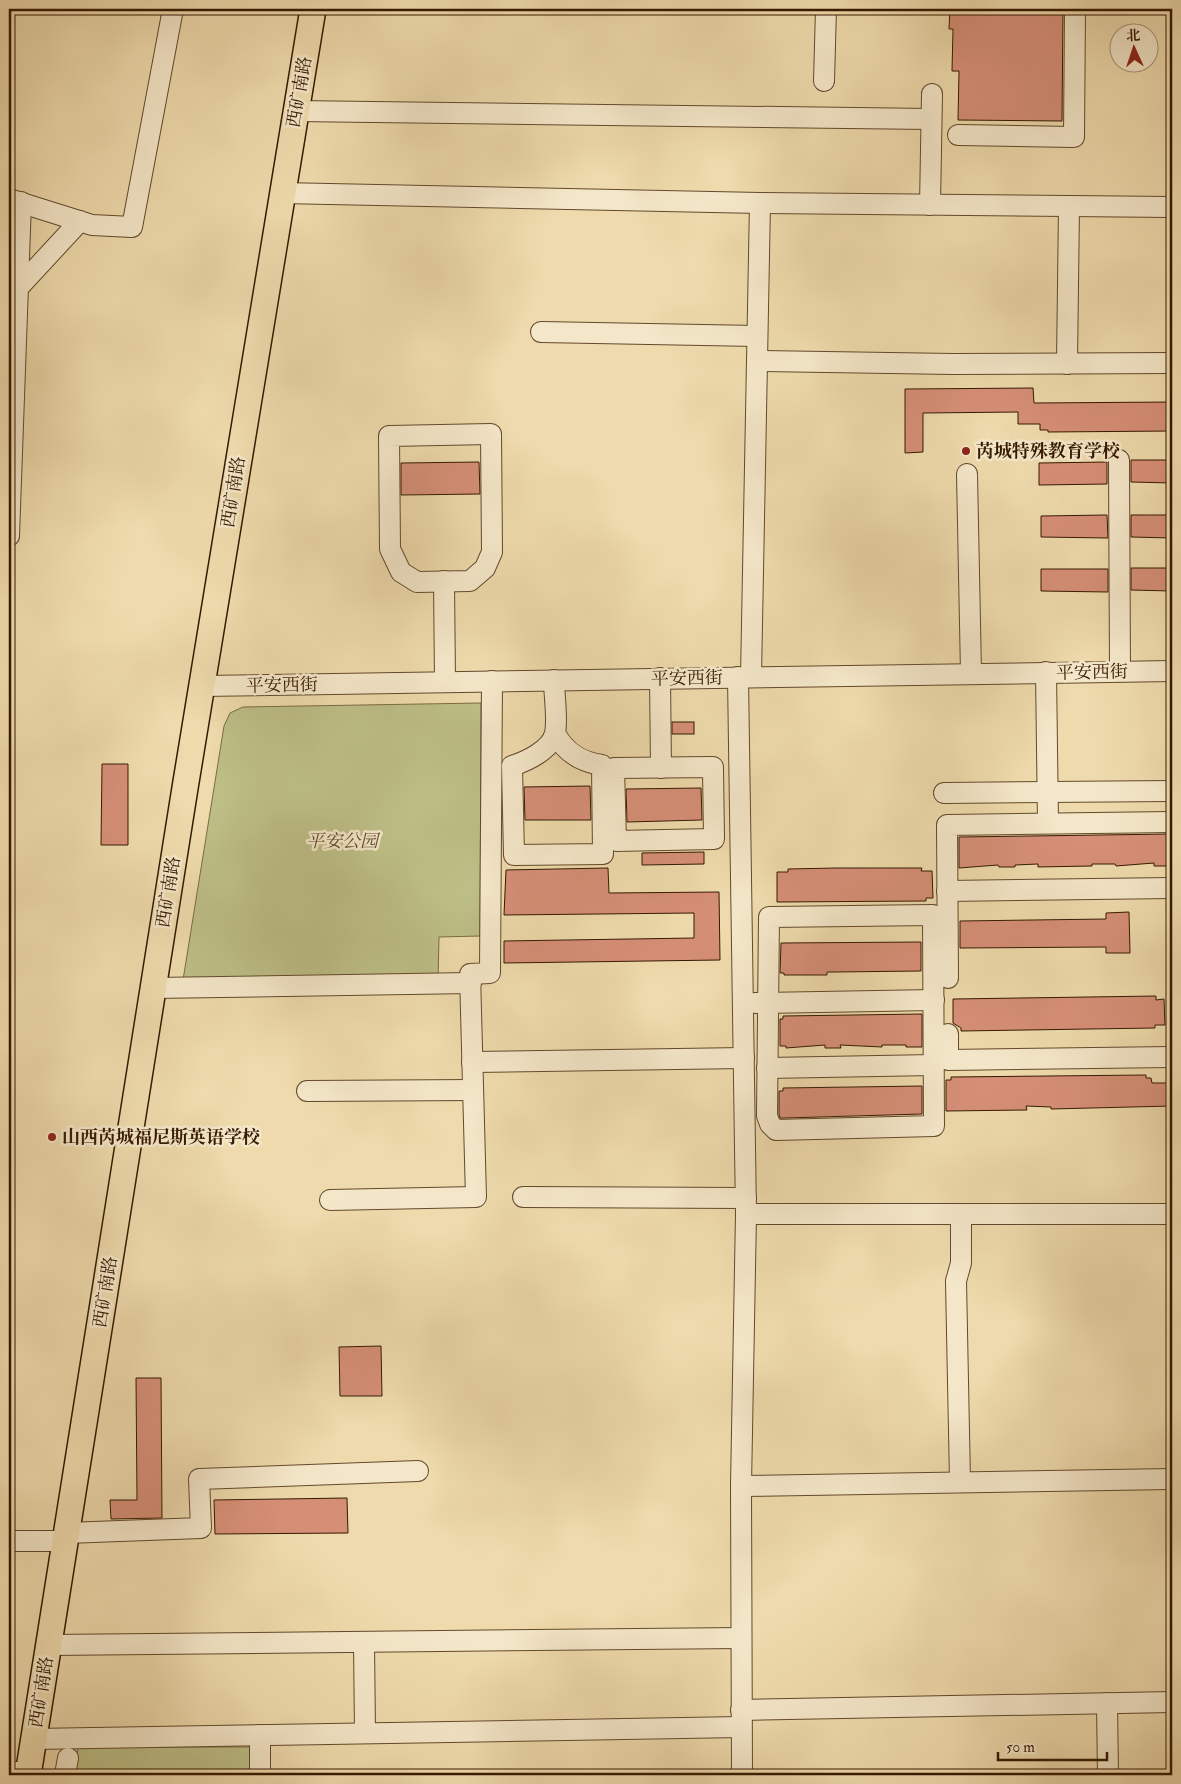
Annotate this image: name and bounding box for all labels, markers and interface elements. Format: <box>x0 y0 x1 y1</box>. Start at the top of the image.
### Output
north arrow <box>1108 22 1158 72</box>
text: 北 <box>1126 27 1141 44</box>
street label: 西矿南路 <box>282 55 317 130</box>
place label: 芮城特殊教育学校 <box>976 440 1120 463</box>
marker: 芮城特殊教育学校 <box>960 445 972 457</box>
street label: 西矿南路 <box>217 455 250 529</box>
street label: 平安西街 <box>1056 660 1128 685</box>
street label: 平安西街 <box>651 666 723 691</box>
street label: 平安西街 <box>246 673 318 698</box>
park label: 平安公园 <box>306 830 381 853</box>
street label: 西矿南路 <box>152 855 185 929</box>
place label: 山西芮城福尼斯英语学校 <box>62 1126 260 1149</box>
marker: 山西芮城福尼斯英语学校 <box>46 1131 58 1143</box>
street label: 西矿南路 <box>89 1255 122 1329</box>
street label: 西矿南路 <box>25 1655 58 1729</box>
scale bar <box>998 1729 1107 1761</box>
text: 50 m <box>1006 1738 1035 1757</box>

